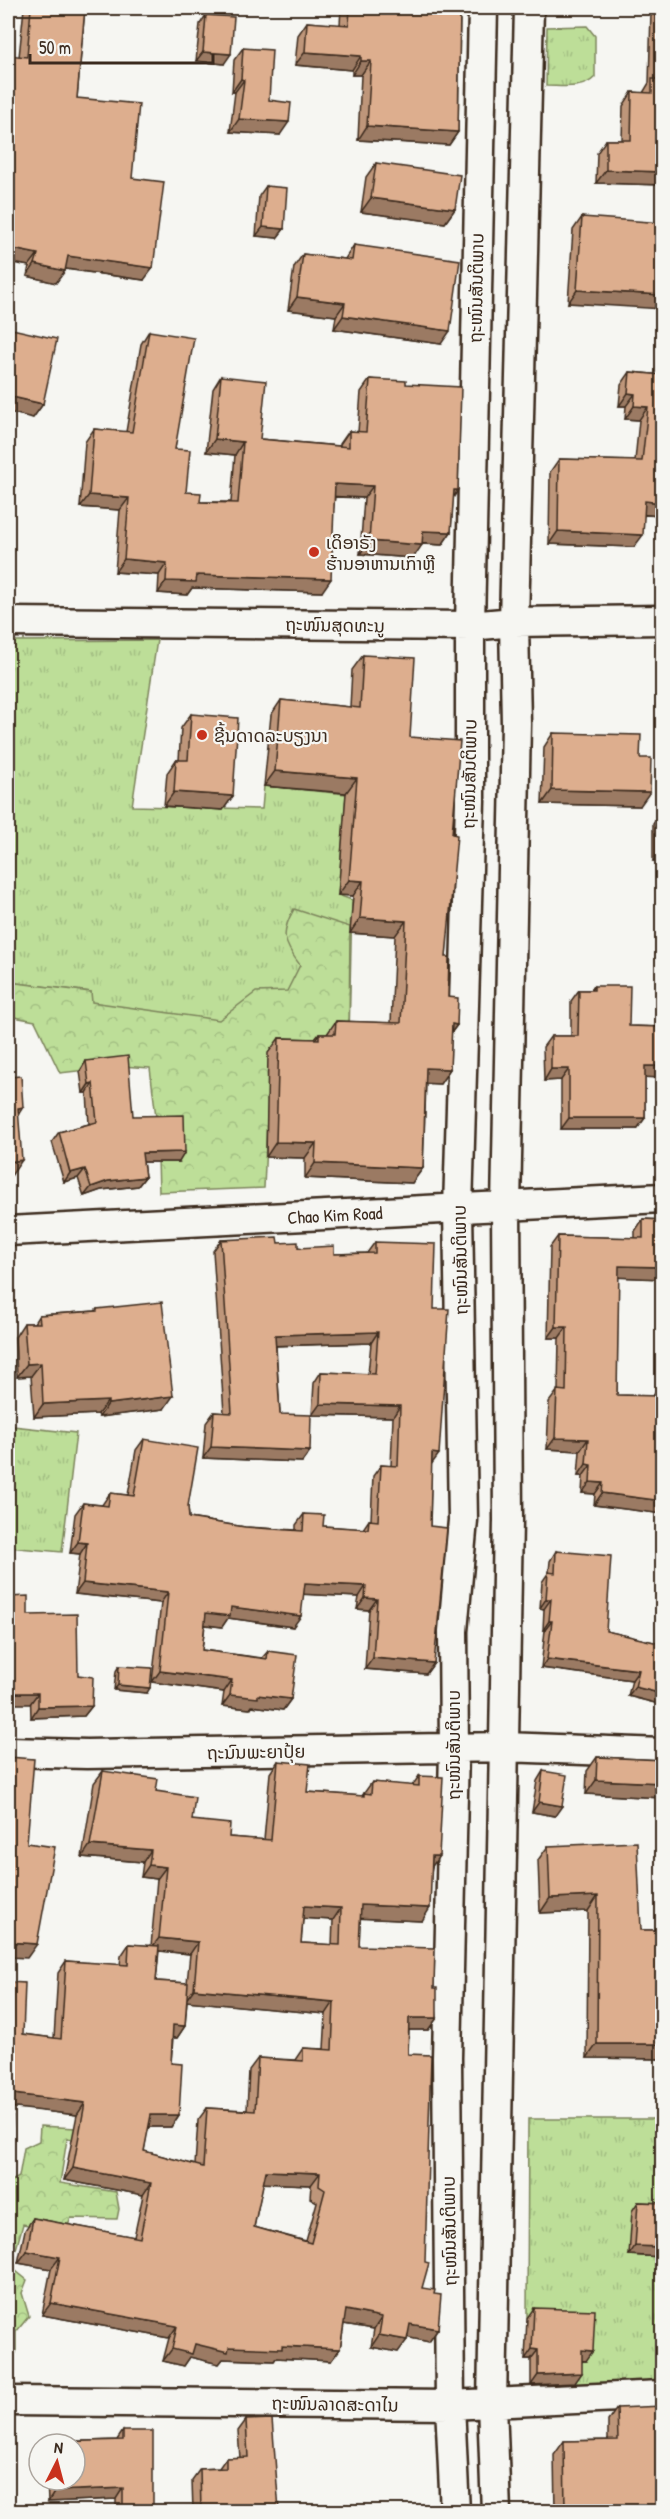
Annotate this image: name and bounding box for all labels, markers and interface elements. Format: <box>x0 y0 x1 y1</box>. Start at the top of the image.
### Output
scale bar <box>30 27 213 65</box>
text: 50 m <box>39 35 71 60</box>
street label: ຖະໜົນສັນຕິພາບ <box>463 233 489 343</box>
place label: ເດິອາຣັງ ຮ້ານອາຫານເກົາຫຼີ <box>326 530 435 576</box>
marker: ເດິອາຣັງ ຮ້ານອາຫານເກົາຫຼີ <box>307 545 321 559</box>
street label: ຖະໜົນສຸດທະນູ <box>285 612 385 638</box>
street label: ຖະໜົນສັນຕິພາບ <box>456 719 482 829</box>
place label: ຊີ້ນດາດລະບຽງນາ <box>214 722 328 748</box>
marker: ຊີ້ນດາດລະບຽງນາ <box>195 728 209 742</box>
street label: Chao Kim Road <box>287 1200 383 1230</box>
street label: ຖະໜົນສັນຕິພາບ <box>447 1205 473 1315</box>
street label: ຖະໜົນສັນຕິພາບ <box>441 1690 466 1800</box>
street label: ຖະນົນພະຍາປຸ້ຍ <box>206 1739 306 1765</box>
street label: ຖະໜົນສັນຕິພາບ <box>436 2176 462 2286</box>
street label: ຖະໜົນລາດສະດາໄນ <box>271 2390 399 2418</box>
north arrow <box>27 2432 87 2492</box>
text: N <box>53 2436 64 2459</box>

